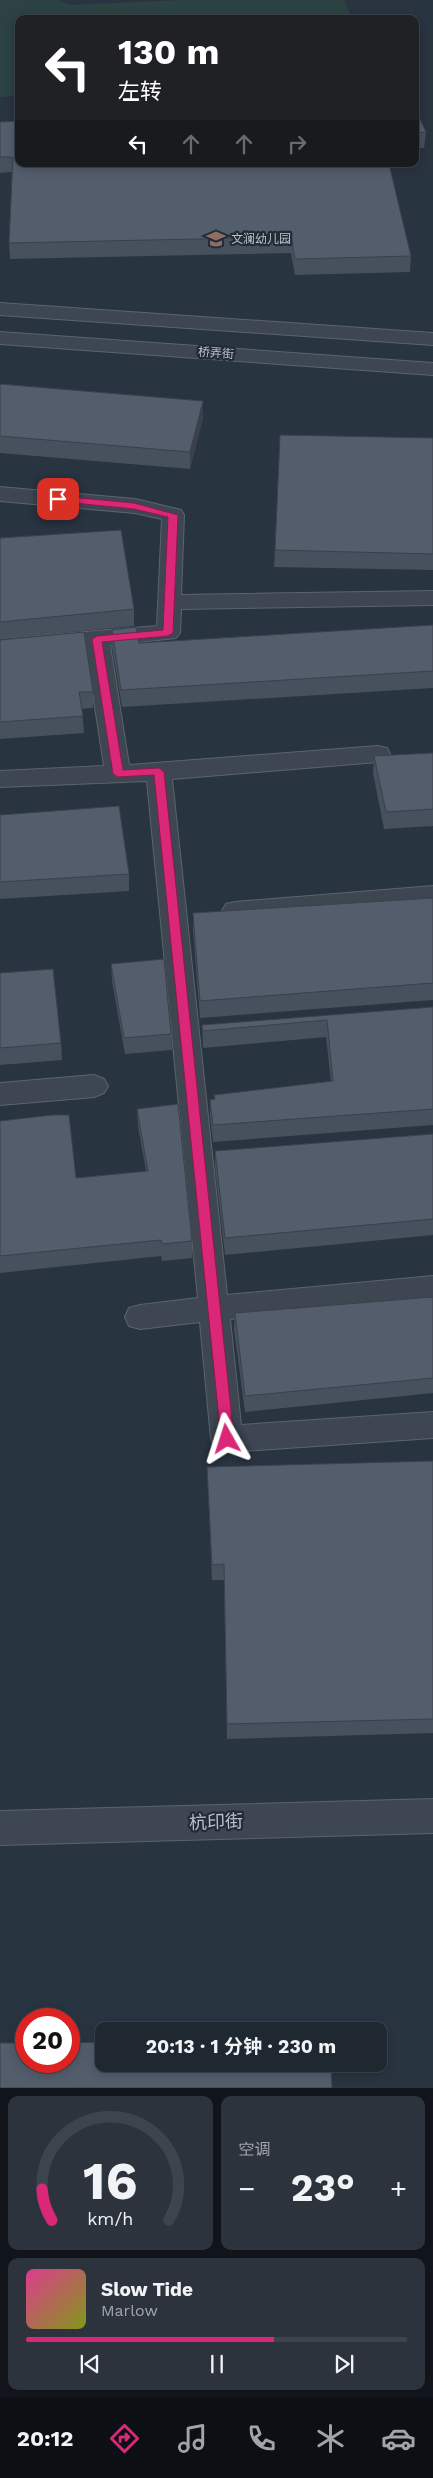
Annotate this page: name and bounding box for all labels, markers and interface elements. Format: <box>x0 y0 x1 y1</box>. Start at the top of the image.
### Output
text: 130 m <box>118 31 219 73</box>
icon: left <box>35 35 100 100</box>
text: 左转 <box>118 79 162 104</box>
icon: left <box>124 130 152 158</box>
icon: ahead <box>177 130 205 158</box>
icon: ahead <box>230 130 258 158</box>
icon: right <box>283 130 311 158</box>
school or university icon: 文澜幼儿园 <box>205 228 227 250</box>
place label: 文澜幼儿园 <box>231 232 291 246</box>
street label: 桥弄街 <box>198 345 234 361</box>
pin <box>37 478 79 520</box>
icon: arrive <box>44 485 72 513</box>
position arrow <box>200 1412 252 1464</box>
street label: 杭印街 <box>189 1810 243 1833</box>
speed limit sign: 20 <box>15 2008 80 2073</box>
text: 20:13 · 1 分钟 · 230 m <box>146 2035 336 2058</box>
text: 空调 <box>239 2140 271 2159</box>
text: 16 <box>83 2151 137 2212</box>
text: 23° <box>291 2166 355 2210</box>
text: − <box>239 2172 255 2205</box>
text: + <box>390 2172 407 2205</box>
text: km/h <box>87 2208 133 2229</box>
text: Slow Tide <box>101 2278 193 2301</box>
text: Marlow <box>101 2301 158 2320</box>
icon: previous <box>76 2350 104 2378</box>
icon: pause <box>203 2350 231 2378</box>
icon: next <box>330 2350 358 2378</box>
icon: directions <box>107 2421 142 2456</box>
icon: music <box>175 2421 210 2456</box>
icon: phone <box>244 2421 279 2456</box>
icon: climate <box>313 2421 348 2456</box>
icon: car <box>381 2421 416 2456</box>
text: 20:12 <box>17 2426 73 2451</box>

